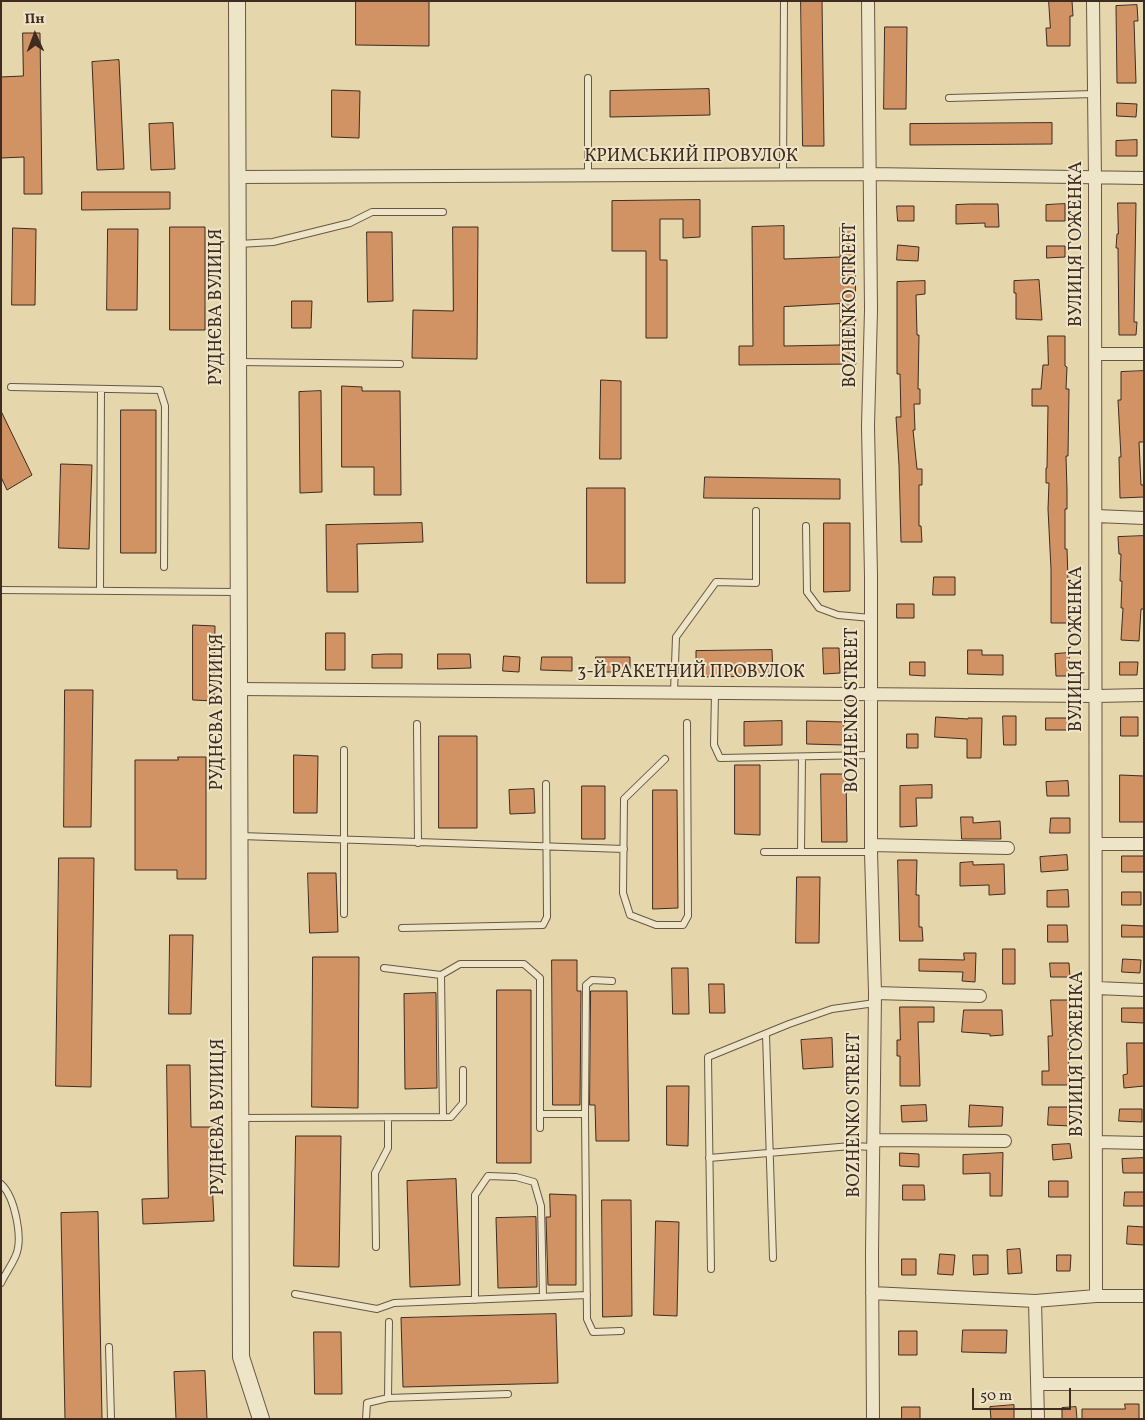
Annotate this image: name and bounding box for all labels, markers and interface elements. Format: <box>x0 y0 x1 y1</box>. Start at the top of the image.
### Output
north arrow <box>10 10 60 60</box>
text: Пн <box>24 10 45 29</box>
street label: КРИМСЬКИЙ ПРОВУЛОК <box>584 147 798 169</box>
street label: ВУЛИЦЯ ГОЖЕНКА <box>1067 161 1089 327</box>
street label: BOZHENKO STREET <box>841 222 863 388</box>
street label: РУДНЄВА ВУЛИЦЯ <box>207 228 229 386</box>
street label: ВУЛИЦЯ ГОЖЕНКА <box>1067 566 1089 732</box>
street label: BOZHENKO STREET <box>843 627 865 793</box>
street label: РУДНЄВА ВУЛИЦЯ <box>208 633 230 791</box>
street label: 3-Й РАКЕТНИЙ ПРОВУЛОК <box>577 663 805 685</box>
street label: ВУЛИЦЯ ГОЖЕНКА <box>1068 971 1090 1137</box>
street label: BOZHENKO STREET <box>845 1032 867 1198</box>
street label: РУДНЄВА ВУЛИЦЯ <box>209 1038 231 1196</box>
scale bar <box>975 1378 1074 1410</box>
text: 50 m <box>980 1386 1012 1407</box>

